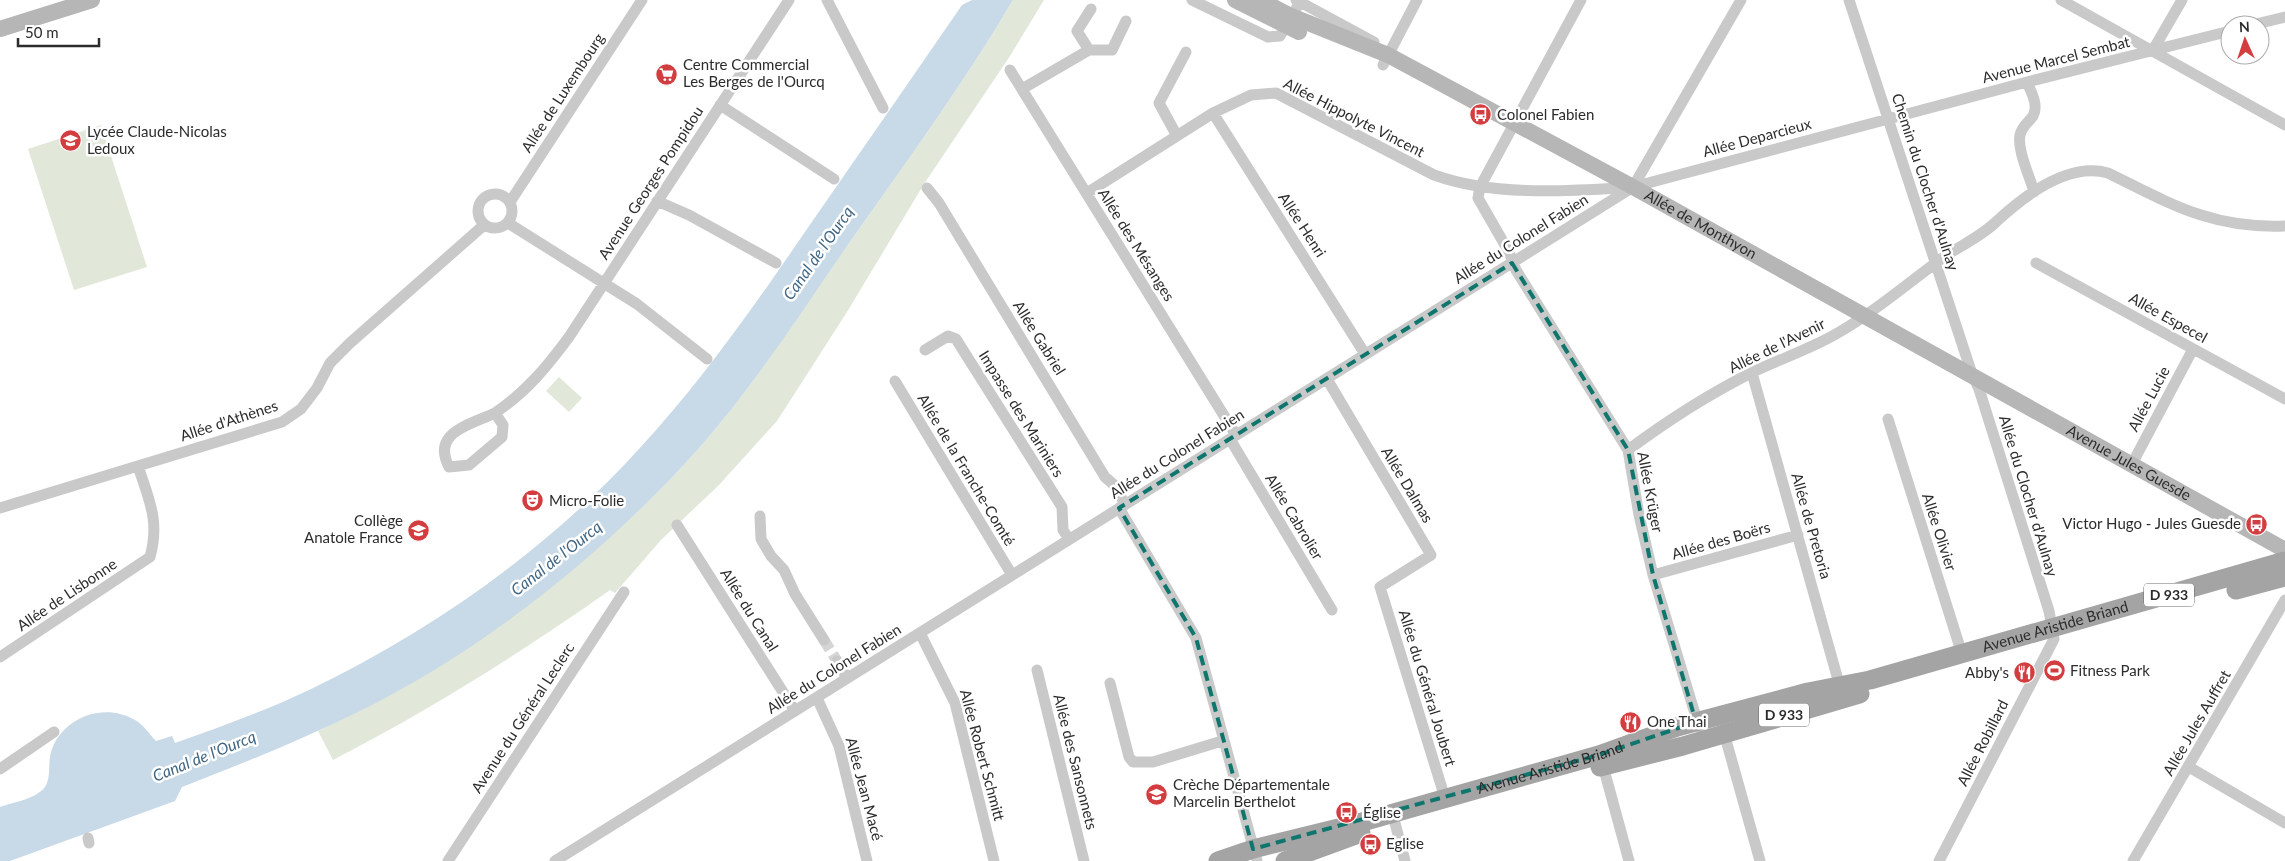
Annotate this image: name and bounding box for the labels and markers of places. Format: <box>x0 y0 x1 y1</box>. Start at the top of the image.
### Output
place label: Centre Commercial Les Berges de l'Ourcq <box>683 55 825 90</box>
supermarket icon: Centre Commercial Les Berges de l'Ourcq <box>655 62 679 86</box>
bus stop icon: Colonel Fabien <box>1469 103 1493 127</box>
place label: Colonel Fabien <box>1497 105 1594 123</box>
place label: Lycée Claude-Nicolas Ledoux <box>87 122 227 157</box>
school or university icon: Lycée Claude-Nicolas Ledoux <box>59 129 83 153</box>
theatre icon: Micro-Folie <box>521 489 545 513</box>
place label: Micro-Folie <box>549 491 624 509</box>
place label: Collège Anatole France <box>304 511 403 546</box>
bus stop icon: Victor Hugo - Jules Guesde <box>2245 512 2269 536</box>
place label: Victor Hugo - Jules Guesde <box>2062 514 2241 532</box>
school or university icon: Collège Anatole France <box>407 518 431 542</box>
sports icon: Fitness Park <box>2042 659 2066 683</box>
restaurant icon: Abby's <box>2013 661 2037 685</box>
place label: Fitness Park <box>2070 661 2150 679</box>
place label: Abby's <box>1965 663 2009 681</box>
restaurant icon: One Thai <box>1619 710 1643 734</box>
place label: One Thai <box>1647 712 1707 730</box>
place label: Crèche Départementale Marcelin Berthelot <box>1173 775 1330 810</box>
school or university icon: Crèche Départementale Marcelin Berthelot <box>1145 782 1169 806</box>
bus stop icon: Église <box>1335 801 1359 825</box>
place label: Église <box>1363 803 1401 821</box>
bus stop icon: Eglise <box>1358 832 1382 856</box>
place label: Eglise <box>1386 834 1424 852</box>

